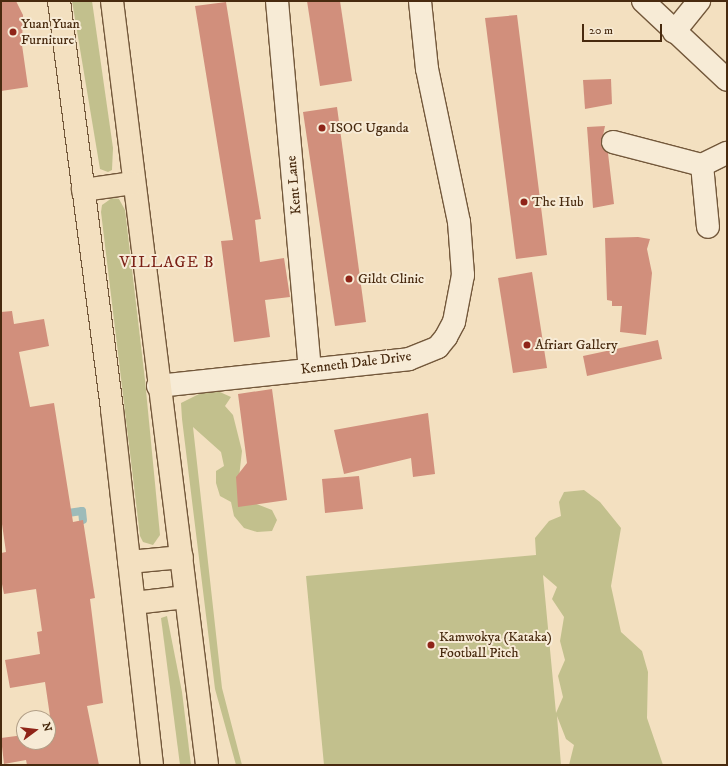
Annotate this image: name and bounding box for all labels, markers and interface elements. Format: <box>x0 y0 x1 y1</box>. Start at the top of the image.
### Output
place label: Yuan Yuan Furniture <box>21 16 80 48</box>
scale bar <box>584 16 664 42</box>
text: 20 m <box>589 23 613 38</box>
marker: Yuan Yuan Furniture <box>8 27 18 37</box>
place label: ISOC Uganda <box>330 120 409 136</box>
marker: ISOC Uganda <box>317 123 327 133</box>
street label: Kent Lane <box>283 155 305 215</box>
place label: The Hub <box>532 194 584 210</box>
marker: The Hub <box>519 197 529 207</box>
district label: VILLAGE B <box>119 252 215 272</box>
place label: Gildt Clinic <box>358 271 424 287</box>
marker: Gildt Clinic <box>343 273 355 285</box>
place label: Afriart Gallery <box>535 337 618 353</box>
marker: Afriart Gallery <box>522 340 532 350</box>
street label: Kenneth Dale Drive <box>300 348 412 378</box>
place label: Kamwokya (Kataka) Football Pitch <box>439 629 552 662</box>
marker: Kamwokya (Kataka) Football Pitch <box>426 640 436 650</box>
north arrow <box>16 710 56 750</box>
text: N <box>39 721 55 733</box>

